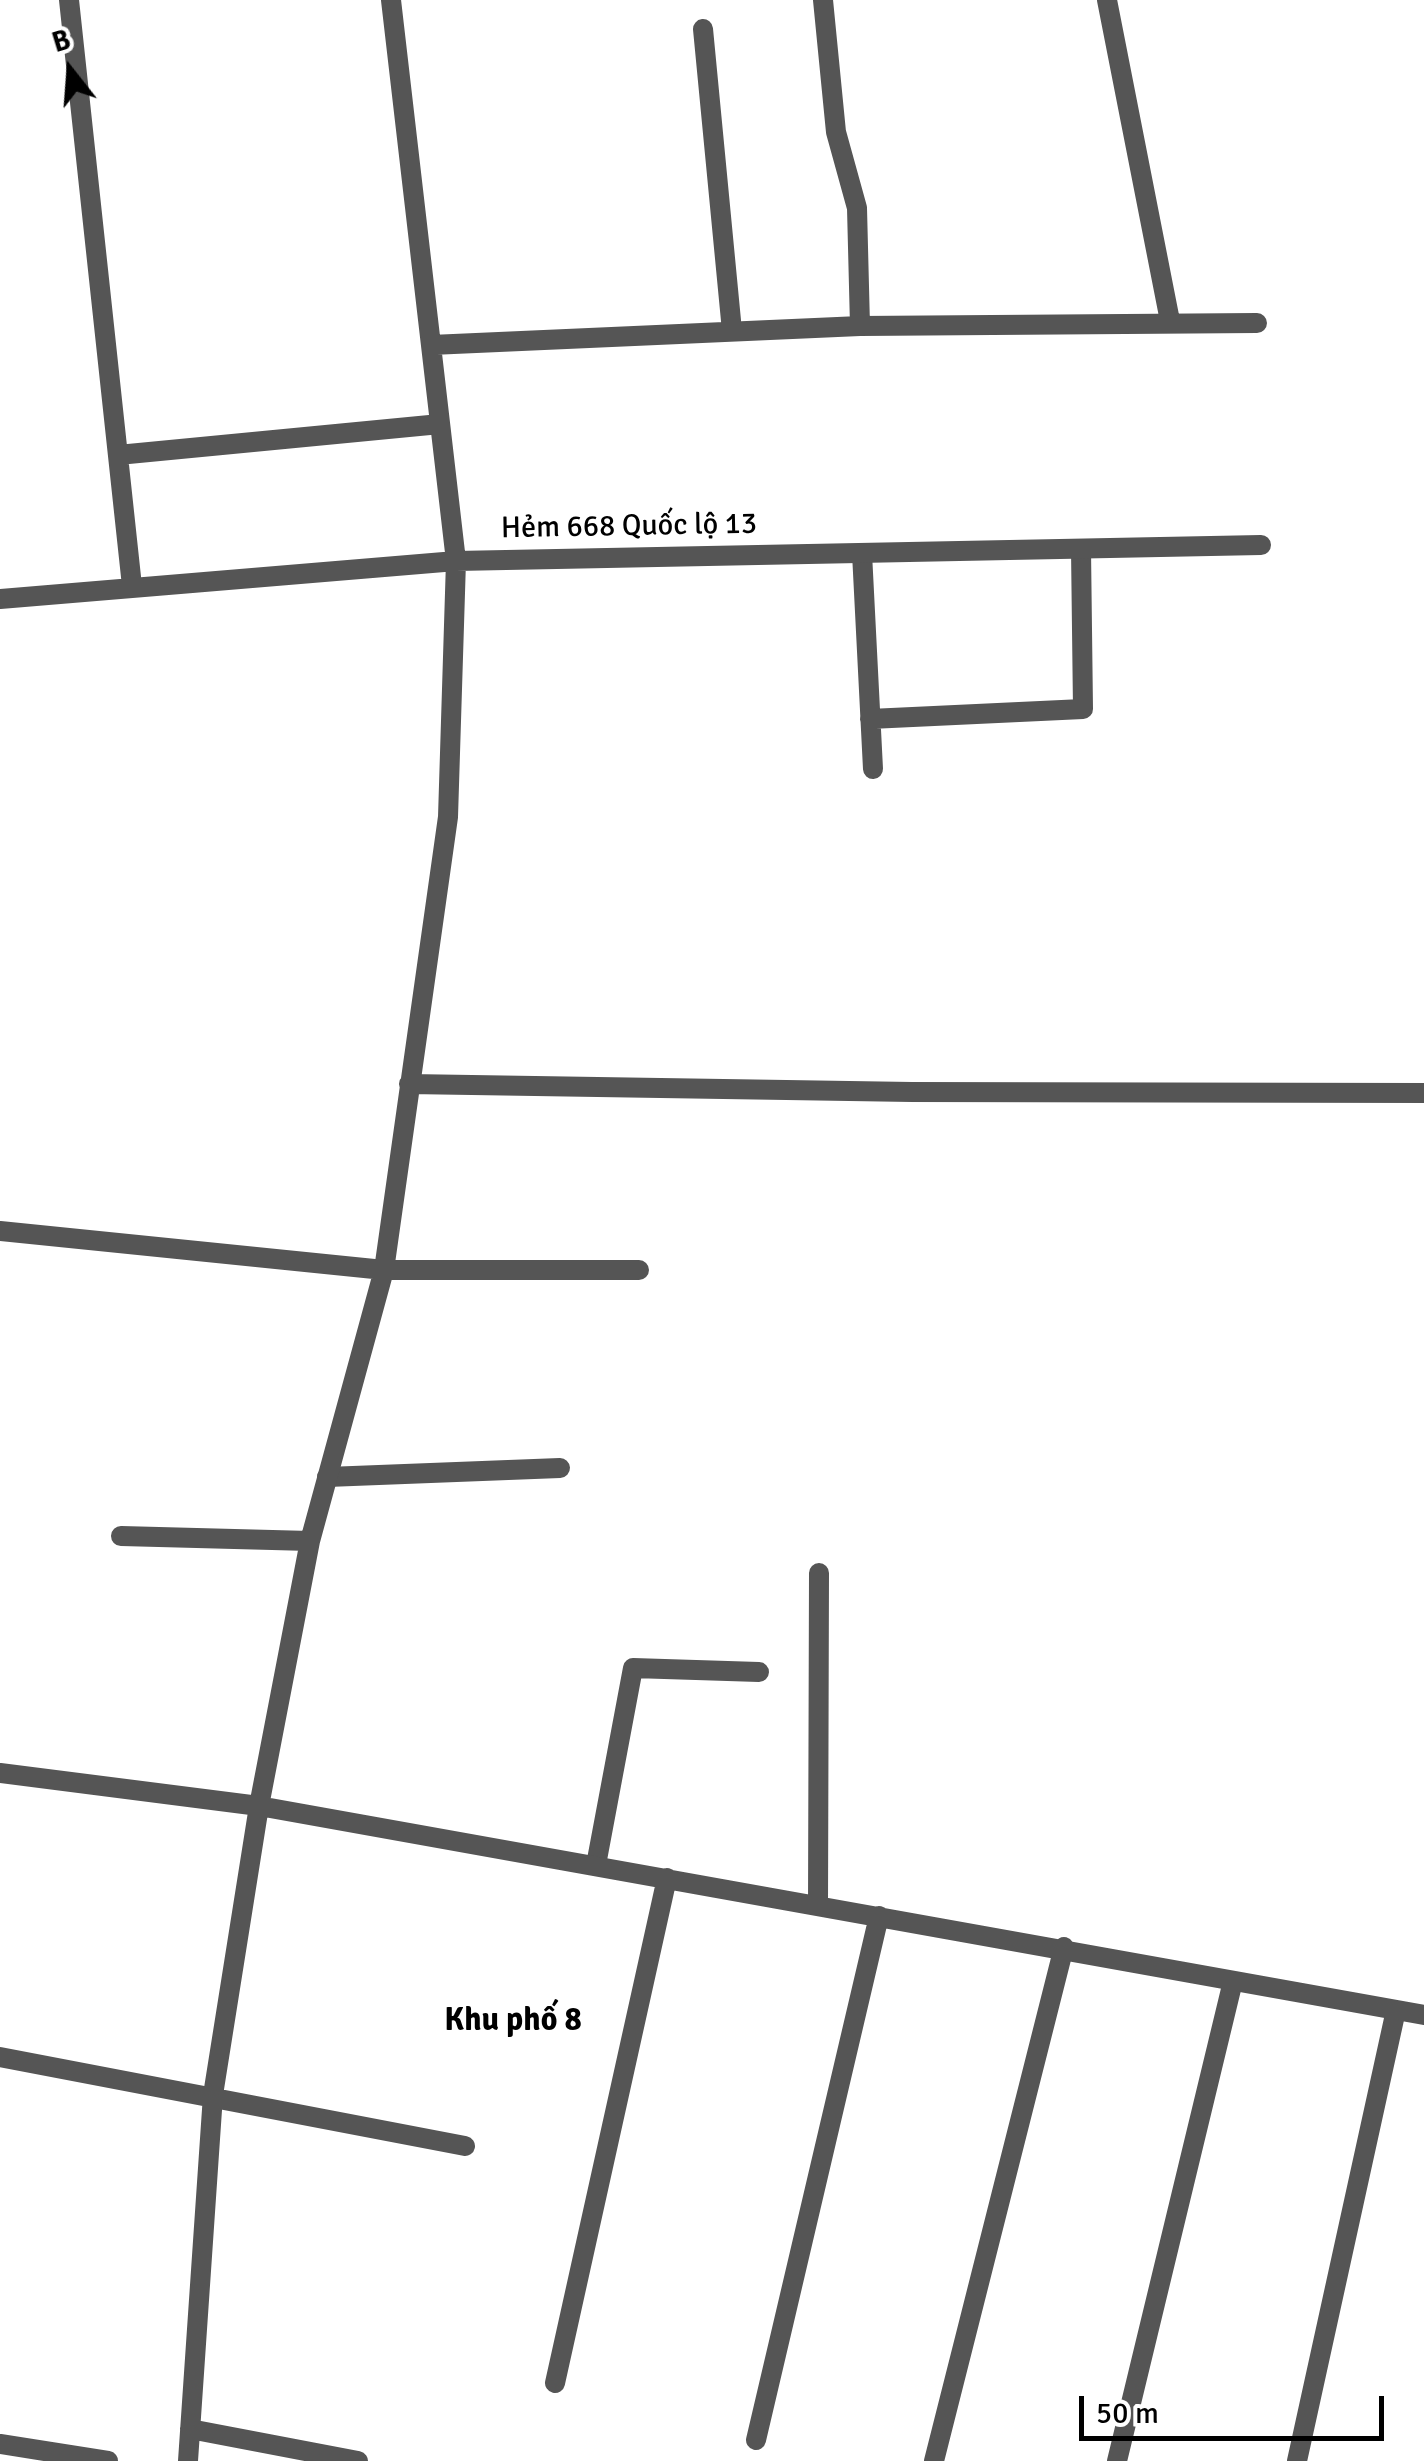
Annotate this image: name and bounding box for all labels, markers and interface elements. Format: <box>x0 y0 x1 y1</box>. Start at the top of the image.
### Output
north arrow <box>20 20 120 120</box>
text: B <box>48 23 74 60</box>
street label: Hẻm 668 Quốc lộ 13 <box>501 507 757 547</box>
district label: Khu phố 8 <box>444 2003 582 2041</box>
scale bar <box>1084 2376 1389 2438</box>
text: 50 m <box>1096 2395 1159 2432</box>

